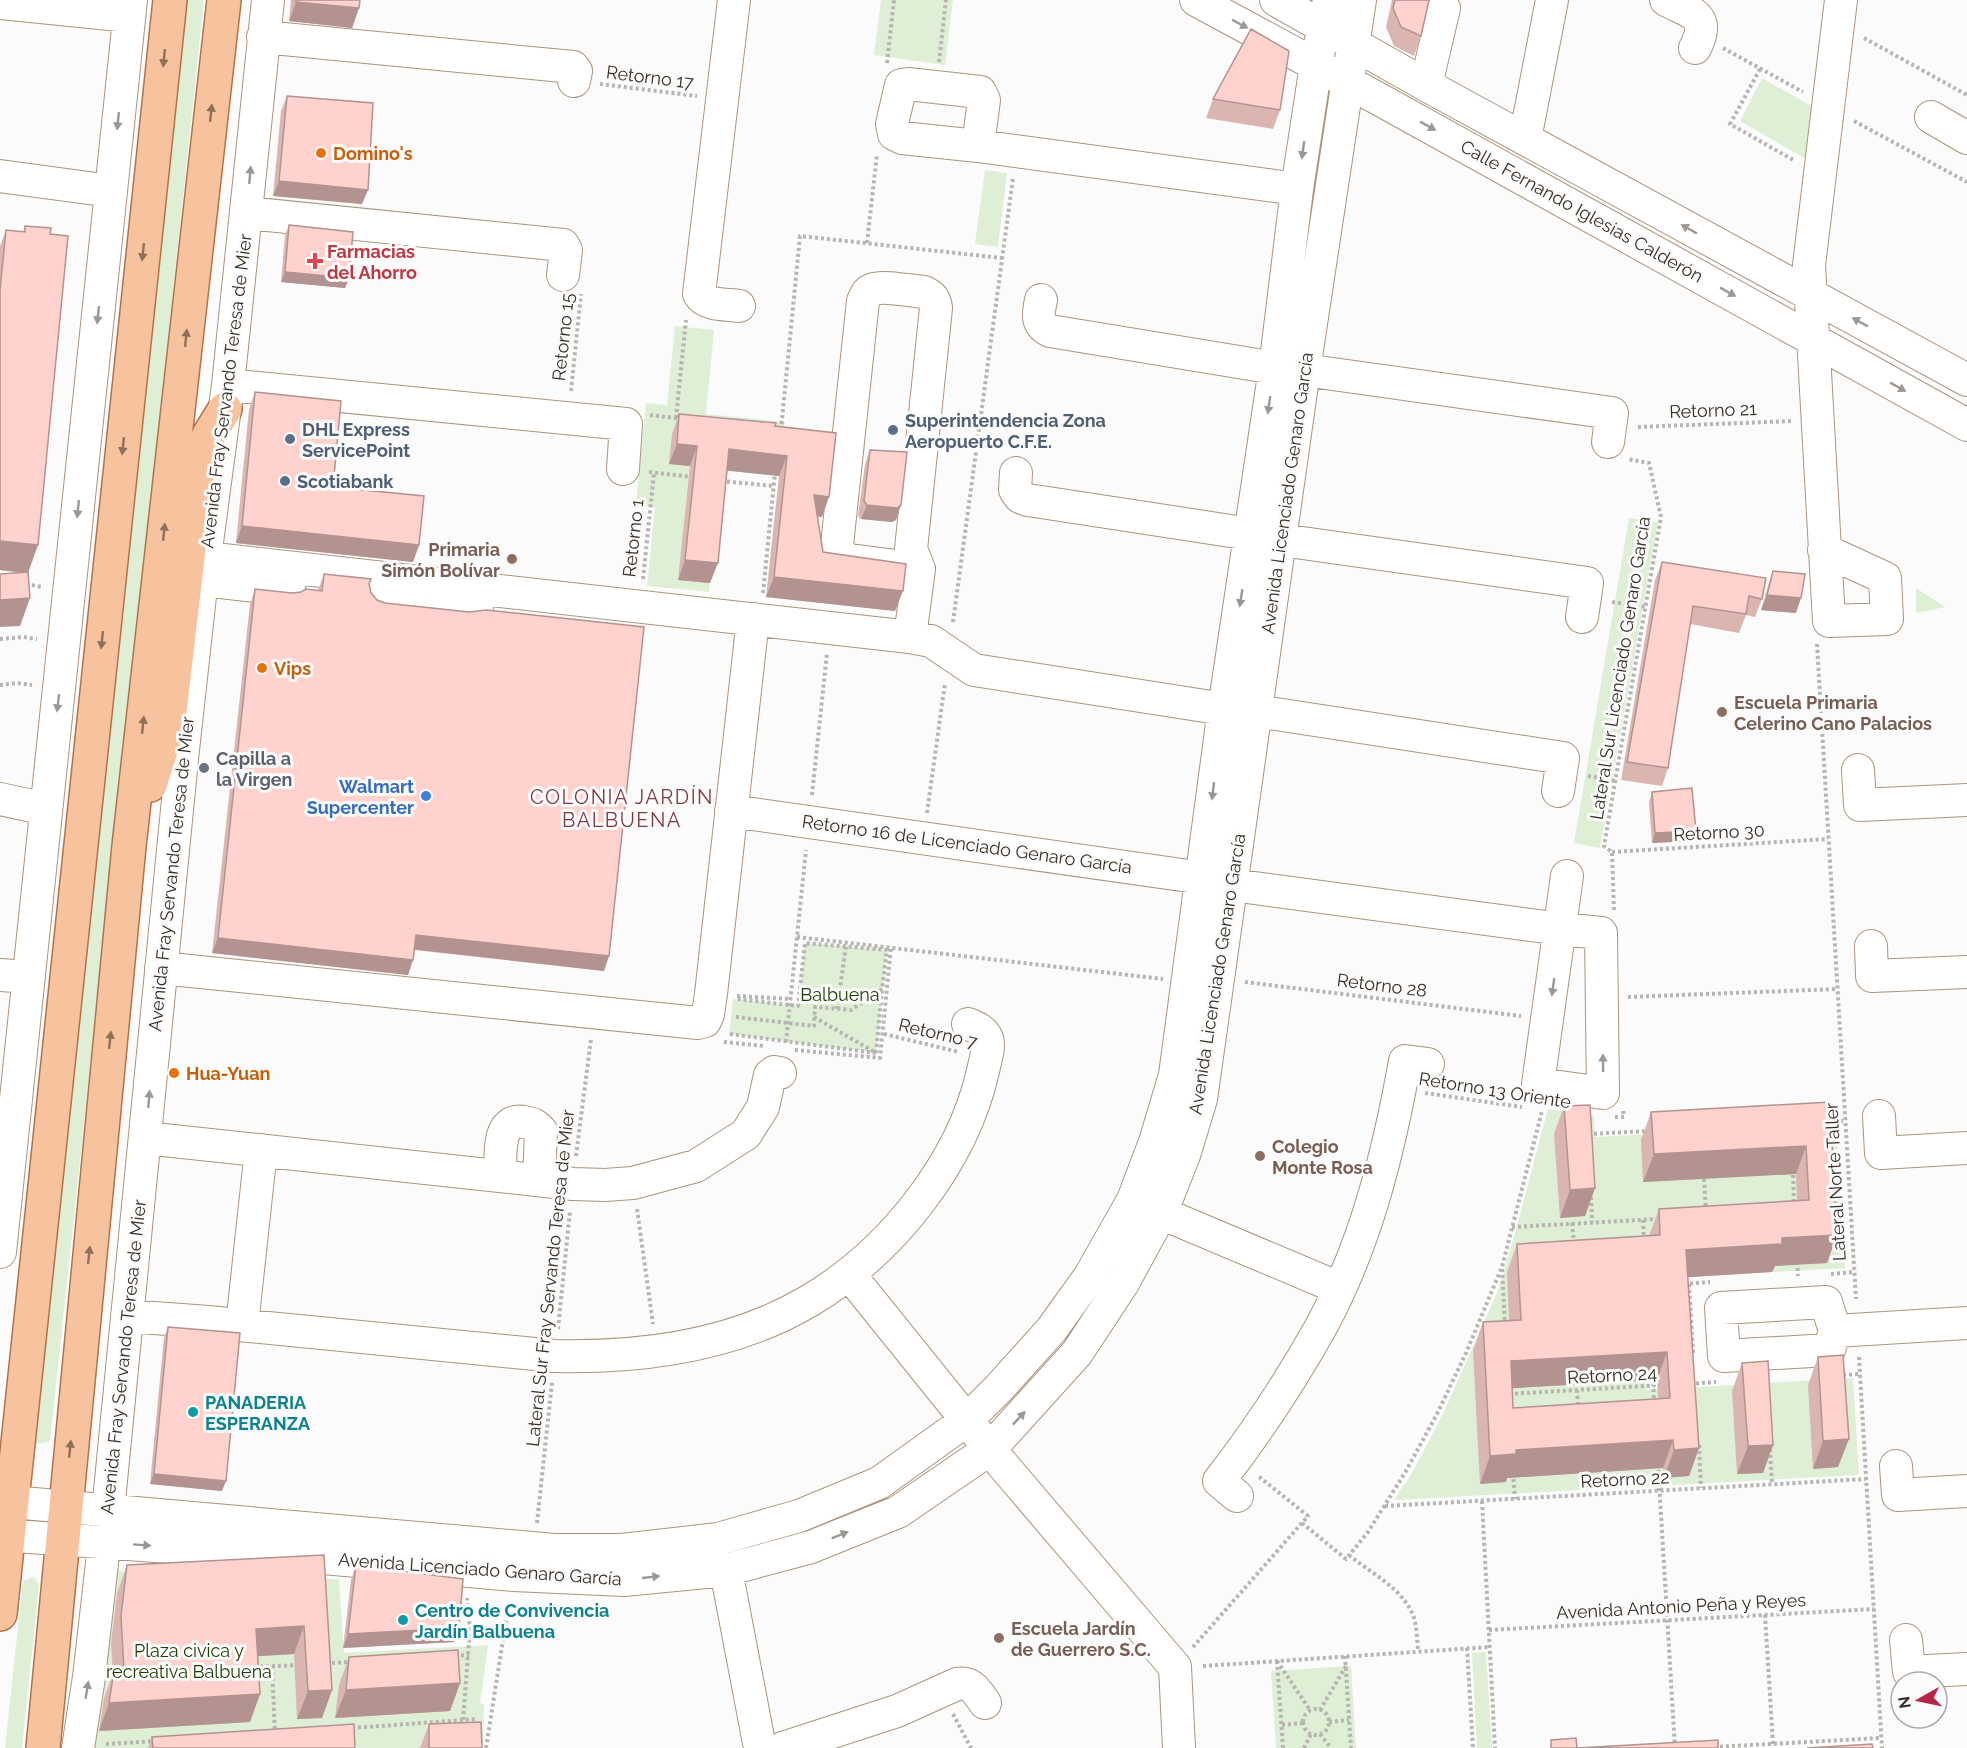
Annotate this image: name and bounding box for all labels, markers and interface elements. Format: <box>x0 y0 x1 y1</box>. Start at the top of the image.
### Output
one-way arrow <box>1231 19 1248 29</box>
one-way arrow <box>159 49 169 68</box>
street label: Retorno 17 <box>605 61 695 93</box>
one-way arrow <box>206 104 216 123</box>
one-way arrow <box>113 111 123 130</box>
one-way arrow <box>1420 121 1437 131</box>
street label: Calle Fernando Iglesias Calderón <box>1457 135 1707 287</box>
one-way arrow <box>1299 140 1308 159</box>
place label: Domino's <box>333 143 413 164</box>
marker: Domino's <box>314 146 328 160</box>
one-way arrow <box>246 166 255 185</box>
one-way arrow <box>1680 224 1697 234</box>
street label: Avenida Fray Servando Teresa de Mier <box>196 232 256 549</box>
place label: Farmacias del Ahorro <box>327 241 417 283</box>
one-way arrow <box>138 243 148 262</box>
marker: Farmacias del Ahorro <box>308 254 322 268</box>
one-way arrow <box>1719 286 1736 296</box>
street label: Retorno 15 <box>548 292 578 382</box>
one-way arrow <box>93 305 103 324</box>
one-way arrow <box>1852 317 1869 327</box>
one-way arrow <box>181 328 191 347</box>
street label: Avenida Licenciado Genaro García <box>1257 351 1317 635</box>
one-way arrow <box>1890 382 1907 392</box>
one-way arrow <box>1265 396 1274 415</box>
street label: Retorno 21 <box>1669 398 1757 422</box>
place label: Superintendencia Zona Aeropuerto C.F.E. <box>905 410 1106 452</box>
place label: DHL Express ServicePoint <box>302 419 410 461</box>
marker: Superintendencia Zona Aeropuerto C.F.E. <box>886 423 900 437</box>
marker: DHL Express ServicePoint <box>283 432 297 446</box>
one-way arrow <box>118 437 128 456</box>
place label: Scotiabank <box>297 471 394 492</box>
marker: Scotiabank <box>278 474 292 488</box>
street label: Retorno 1 <box>618 498 648 578</box>
one-way arrow <box>73 499 83 518</box>
street label: Lateral Sur Licenciado Genaro García <box>1586 515 1654 821</box>
one-way arrow <box>160 522 169 541</box>
place label: Primaria Simón Bolívar <box>381 539 500 581</box>
marker: Primaria Simón Bolívar <box>505 552 519 566</box>
one-way arrow <box>1236 589 1245 608</box>
one-way arrow <box>98 631 107 650</box>
place label: Vips <box>274 658 311 679</box>
marker: Vips <box>255 661 269 675</box>
place label: Escuela Primaria Celerino Cano Palacios <box>1734 692 1932 734</box>
one-way arrow <box>53 693 63 712</box>
marker: Escuela Primaria Celerino Cano Palacios <box>1715 705 1729 719</box>
street label: Avenida Fray Servando Teresa de Mier <box>144 715 198 1033</box>
one-way arrow <box>138 716 148 735</box>
place label: Capilla a la Virgen <box>216 748 292 790</box>
marker: Capilla a la Virgen <box>197 761 211 775</box>
place label: Walmart Supercenter <box>307 776 414 818</box>
one-way arrow <box>1209 782 1218 801</box>
district label: COLONIA JARDÍN BALBUENA <box>530 785 714 832</box>
marker: Walmart Supercenter <box>419 789 433 803</box>
street label: Retorno 16 de Licenciado Genaro García <box>801 810 1133 878</box>
street label: Retorno 30 <box>1673 819 1765 845</box>
street label: Avenida Licenciado Genaro García <box>1184 832 1250 1116</box>
street label: Retorno 28 <box>1336 969 1428 1001</box>
one-way arrow <box>1548 978 1557 997</box>
park label: Balbuena <box>800 984 880 1005</box>
street label: Retorno 7 <box>897 1014 980 1052</box>
one-way arrow <box>105 1031 115 1050</box>
one-way arrow <box>1598 1053 1608 1072</box>
place label: Hua-Yuan <box>186 1063 270 1084</box>
marker: Hua-Yuan <box>167 1066 181 1080</box>
street label: Retorno 13 Oriente <box>1417 1068 1573 1112</box>
one-way arrow <box>144 1090 154 1109</box>
street label: Lateral Norte Taller <box>1820 1102 1850 1262</box>
street label: Lateral Sur Fray Servando Teresa de Mier <box>522 1108 578 1448</box>
place label: Colegio Monte Rosa <box>1272 1136 1373 1178</box>
marker: Colegio Monte Rosa <box>1253 1149 1267 1163</box>
street label: Avenida Fray Servando Teresa de Mier <box>96 1198 150 1516</box>
one-way arrow <box>84 1246 94 1265</box>
street label: Retorno 24 <box>1567 1362 1658 1388</box>
place label: PANADERIA ESPERANZA <box>205 1392 311 1434</box>
marker: PANADERIA ESPERANZA <box>186 1405 200 1419</box>
one-way arrow <box>1012 1411 1026 1426</box>
one-way arrow <box>65 1440 75 1459</box>
street label: Retorno 22 <box>1580 1466 1670 1492</box>
one-way arrow <box>831 1530 849 1539</box>
one-way arrow <box>133 1541 152 1550</box>
street label: Avenida Licenciado Genaro García <box>337 1549 623 1589</box>
one-way arrow <box>641 1572 660 1582</box>
street label: Avenida Antonio Peña y Reyes <box>1556 1589 1807 1623</box>
place label: Centro de Convivencia Jardín Balbuena <box>415 1600 609 1642</box>
marker: Centro de Convivencia Jardín Balbuena <box>396 1613 410 1627</box>
place label: Escuela Jardín de Guerrero S.C. <box>1011 1618 1151 1660</box>
marker: Escuela Jardín de Guerrero S.C. <box>992 1631 1006 1645</box>
park label: Plaza civica y recreativa Balbuena <box>106 1640 272 1682</box>
north arrow <box>1889 1670 1949 1730</box>
one-way arrow <box>82 1681 91 1700</box>
text: N <box>1894 1695 1915 1710</box>

